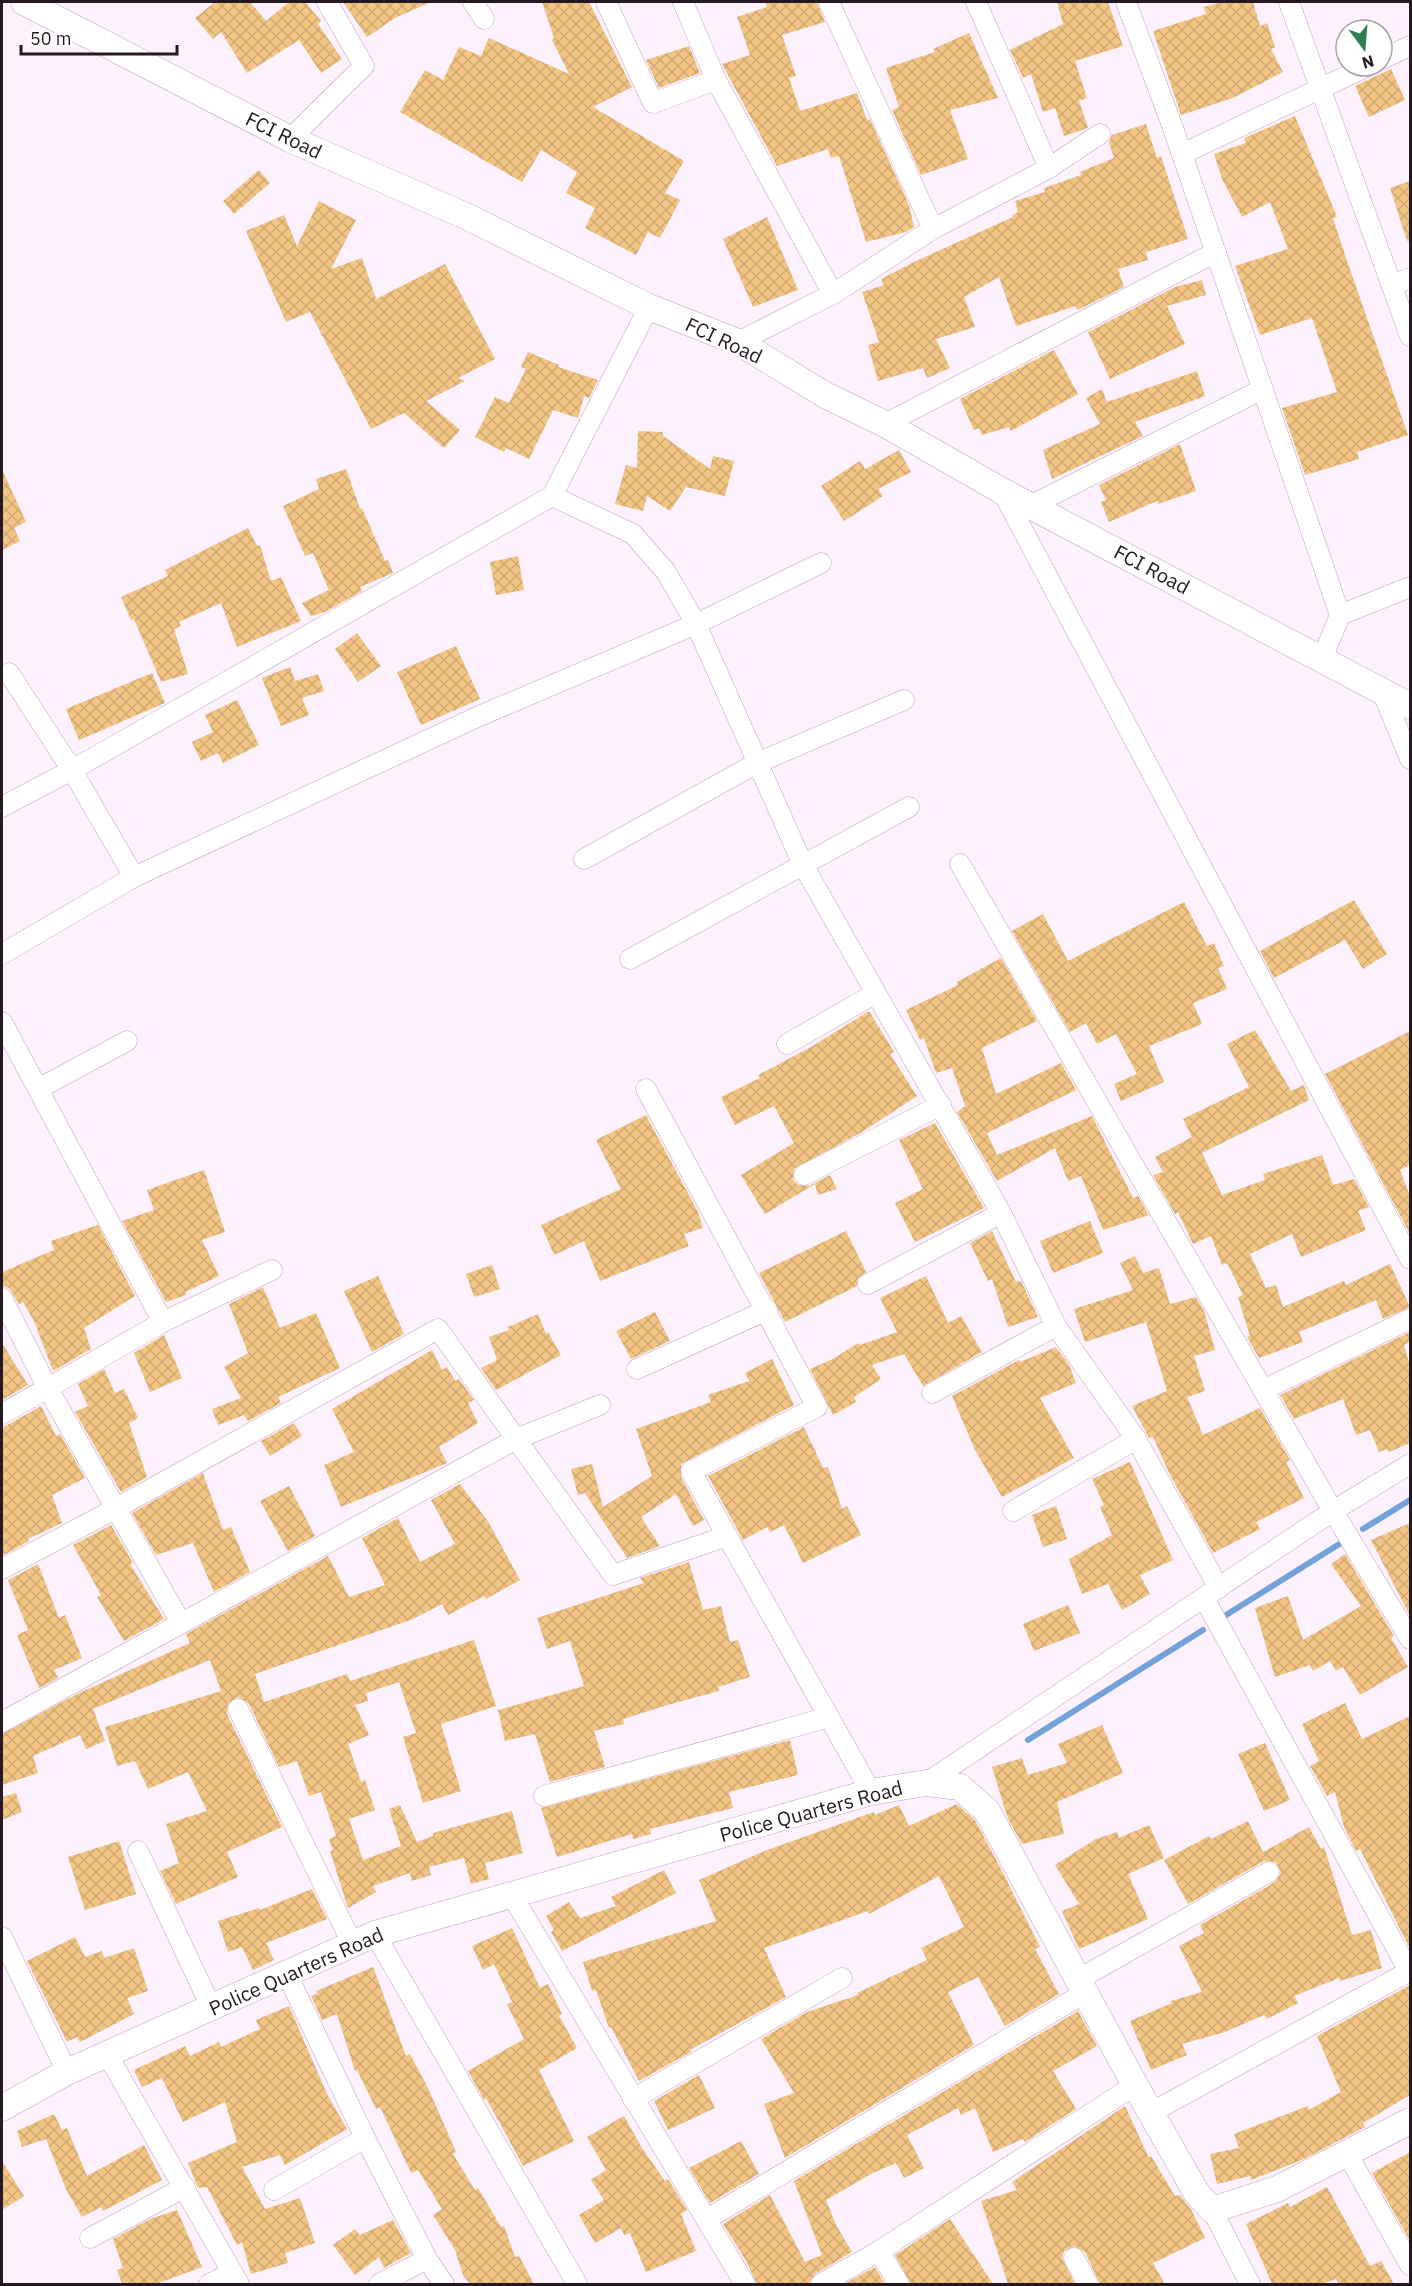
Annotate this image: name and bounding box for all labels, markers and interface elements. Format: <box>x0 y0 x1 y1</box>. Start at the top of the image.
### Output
scale bar <box>21 18 177 56</box>
north arrow <box>1334 18 1394 78</box>
text: 50 m <box>30 27 72 50</box>
text: N <box>1360 51 1376 74</box>
street label: FCI Road <box>241 105 327 165</box>
street label: FCI Road <box>681 310 767 370</box>
street label: FCI Road <box>1109 538 1195 600</box>
street label: Police Quarters Road <box>717 1774 905 1848</box>
street label: Police Quarters Road <box>204 1920 388 2022</box>

